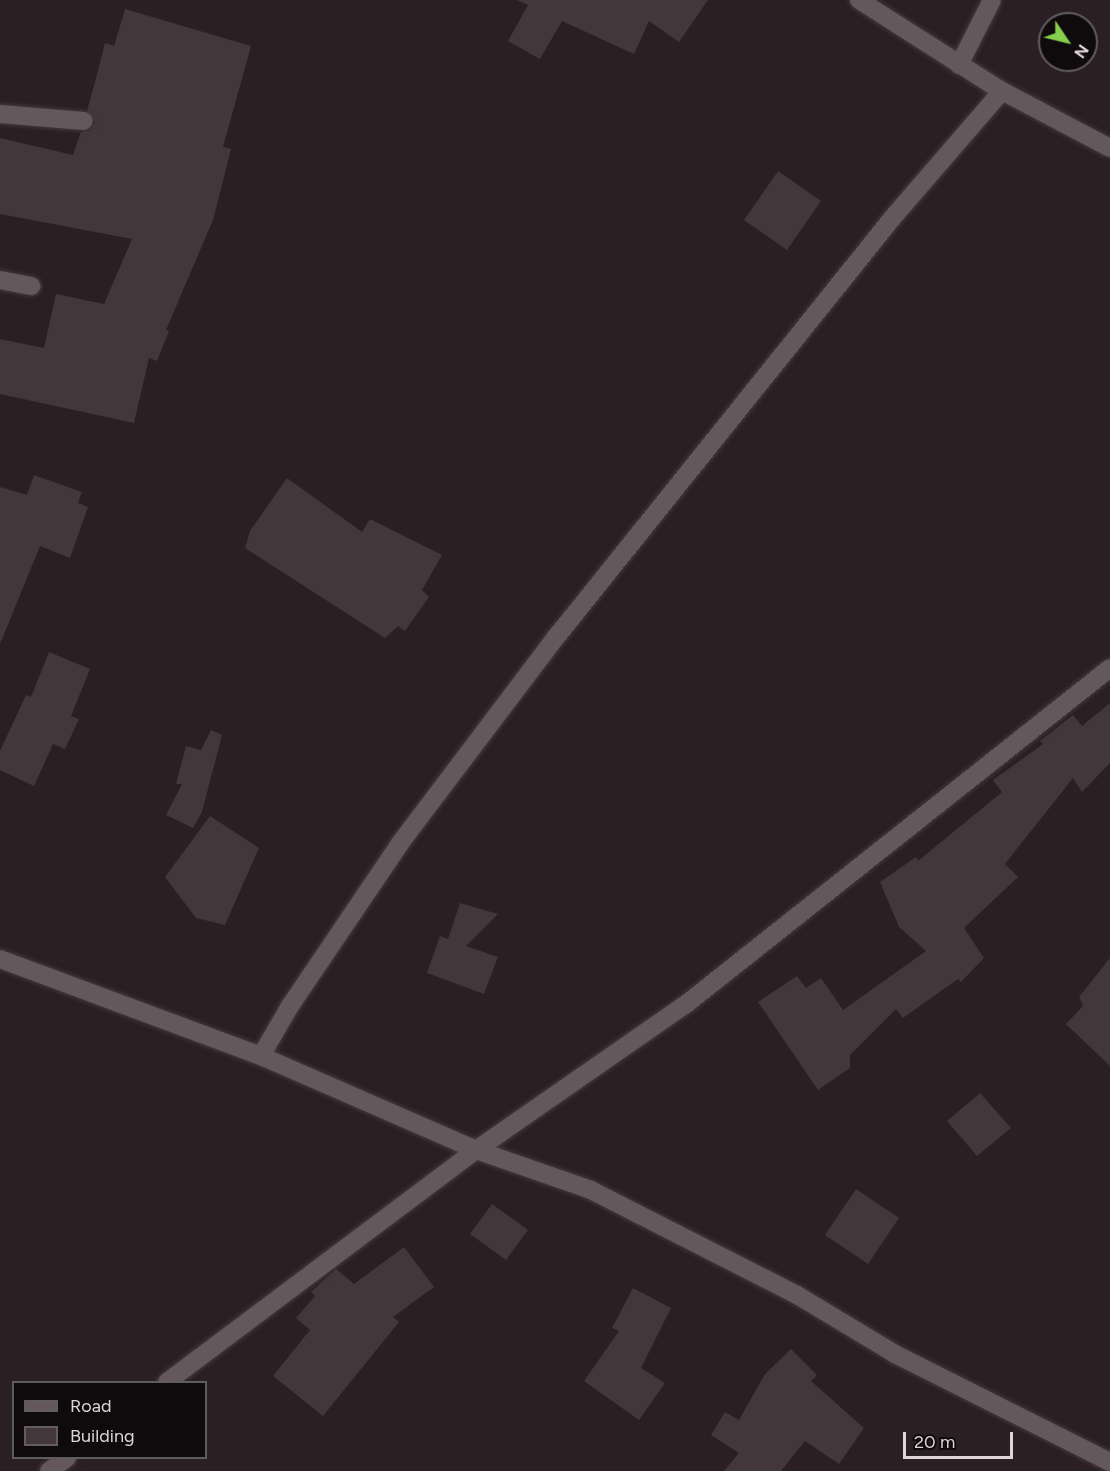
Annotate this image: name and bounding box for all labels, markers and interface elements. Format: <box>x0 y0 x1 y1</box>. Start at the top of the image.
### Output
north arrow <box>1038 12 1098 72</box>
text: N <box>1070 41 1093 62</box>
legend <box>12 1381 207 1459</box>
text: Road <box>70 1395 111 1417</box>
scale bar <box>906 1420 1016 1458</box>
text: Building <box>70 1425 135 1447</box>
text: 20 m <box>914 1431 955 1453</box>

